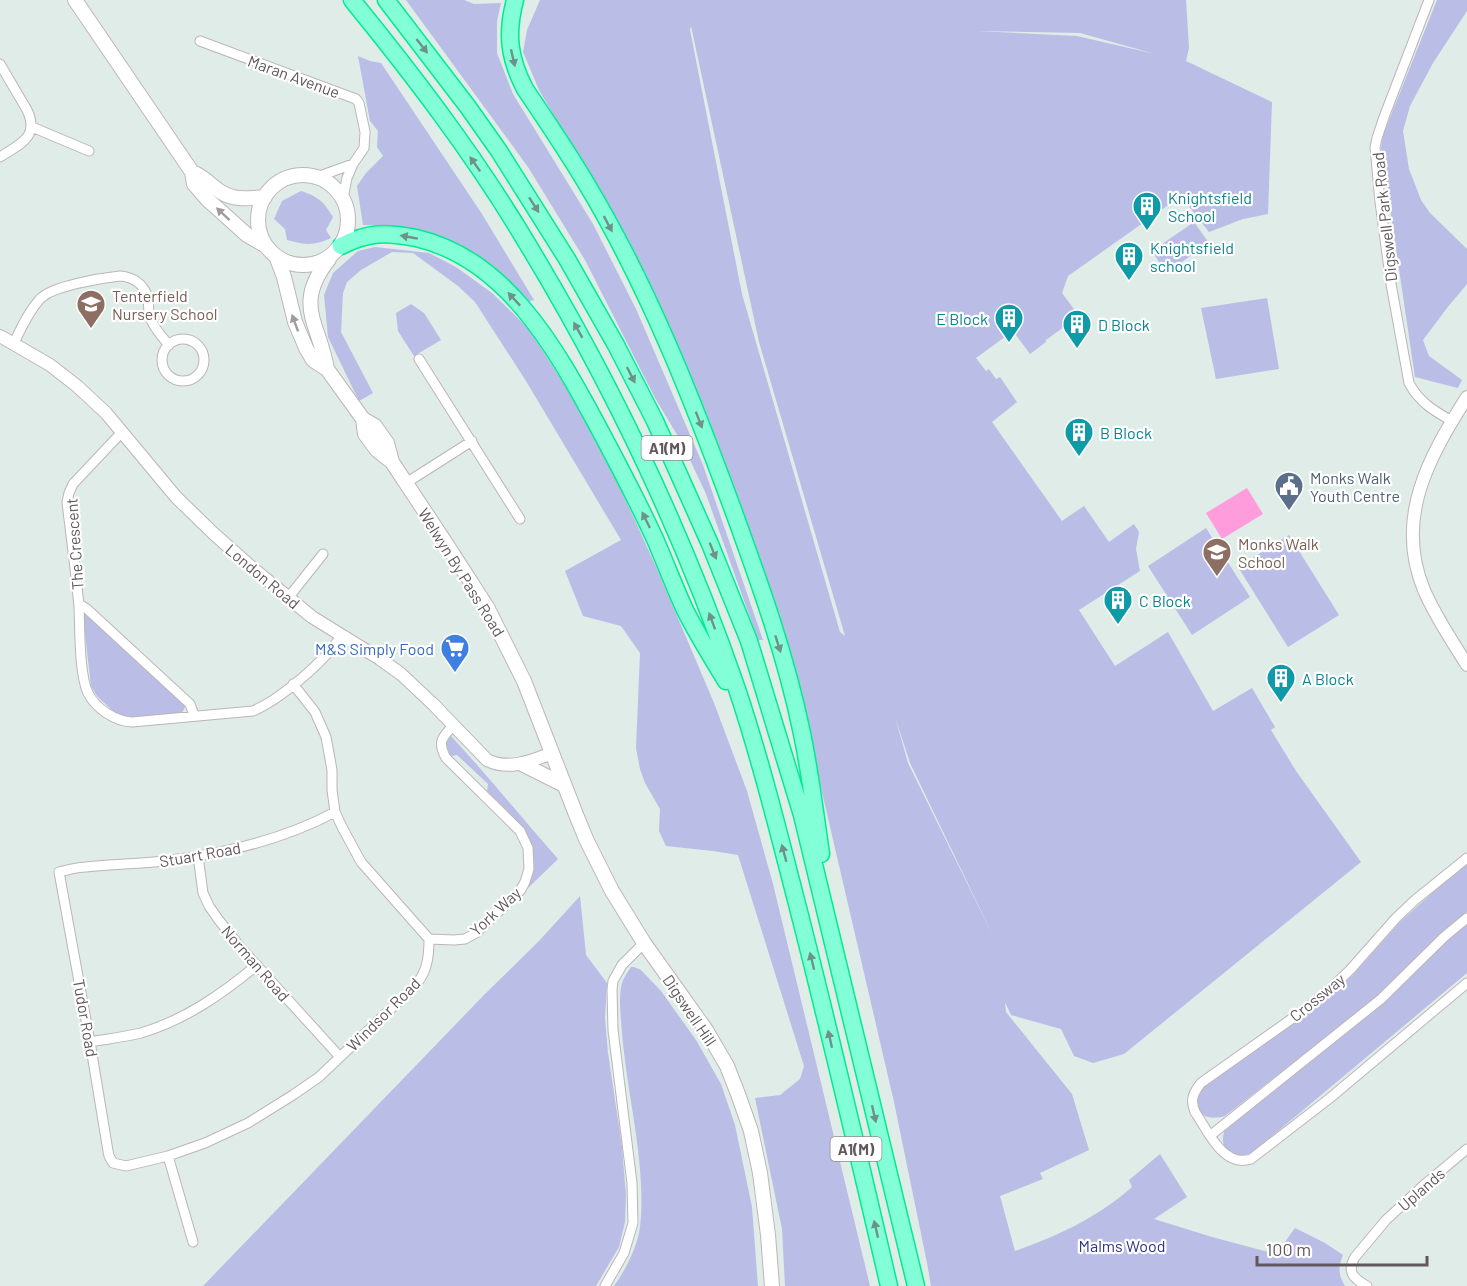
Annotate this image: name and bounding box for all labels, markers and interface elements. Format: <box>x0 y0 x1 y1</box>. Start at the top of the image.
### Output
one-way arrow <box>415 39 427 54</box>
one-way arrow <box>508 48 518 67</box>
street label: Maran Avenue <box>246 51 342 101</box>
street label: Digswell Park Road <box>1368 151 1400 283</box>
one-way arrow <box>470 156 481 172</box>
place label: Knightsfield School <box>1168 188 1252 225</box>
building icon: Knightsfield School <box>1131 190 1163 232</box>
one-way arrow <box>528 197 540 213</box>
one-way arrow <box>215 207 230 221</box>
one-way arrow <box>604 216 613 233</box>
one-way arrow <box>399 232 418 241</box>
place label: Knightsfield school <box>1150 238 1234 275</box>
building icon: Knightsfield school <box>1113 240 1145 282</box>
place label: Tenterfield Nursery School <box>112 286 218 323</box>
school or university icon: Tenterfield Nursery School <box>75 288 107 330</box>
one-way arrow <box>508 292 522 306</box>
building icon: E Block <box>993 302 1025 344</box>
building icon: D Block <box>1061 308 1093 350</box>
place label: E Block <box>936 309 988 328</box>
one-way arrow <box>290 313 300 331</box>
place label: D Block <box>1098 315 1150 334</box>
one-way arrow <box>572 322 583 338</box>
one-way arrow <box>626 366 636 383</box>
one-way arrow <box>695 411 705 429</box>
building icon: B Block <box>1063 416 1095 458</box>
place label: B Block <box>1100 423 1152 442</box>
road number: A1(M) <box>642 436 692 460</box>
place label: Monks Walk Youth Centre <box>1310 468 1400 505</box>
public building icon: Monks Walk Youth Centre <box>1273 470 1305 512</box>
street label: The Crescent <box>61 497 87 591</box>
street label: Welwyn By Pass Road <box>415 504 509 640</box>
one-way arrow <box>641 511 650 528</box>
place label: Monks Walk School <box>1238 534 1319 571</box>
school or university icon: Monks Walk School <box>1201 536 1233 578</box>
street label: London Road <box>222 539 304 613</box>
one-way arrow <box>708 543 718 561</box>
building icon: C Block <box>1102 584 1134 626</box>
place label: C Block <box>1139 591 1191 610</box>
one-way arrow <box>707 612 716 630</box>
supermarket icon: M&S Simply Food <box>439 632 471 674</box>
one-way arrow <box>774 635 783 653</box>
place label: M&S Simply Food <box>315 639 434 658</box>
building icon: A Block <box>1265 662 1297 704</box>
place label: A Block <box>1302 669 1354 688</box>
street label: Stuart Road <box>158 837 242 871</box>
one-way arrow <box>779 844 788 862</box>
street label: York Way <box>466 882 525 939</box>
street label: Norman Road <box>218 921 294 1005</box>
one-way arrow <box>807 951 816 970</box>
street label: Crossway <box>1286 969 1349 1025</box>
street label: Digswell Hill <box>659 971 721 1049</box>
street label: Windsor Road <box>342 973 424 1055</box>
street label: Tudor Road <box>70 978 102 1058</box>
one-way arrow <box>825 1030 835 1049</box>
one-way arrow <box>870 1104 880 1123</box>
road number: A1(M) <box>830 1137 882 1161</box>
street label: Uplands <box>1394 1163 1448 1215</box>
one-way arrow <box>870 1220 880 1238</box>
scale bar <box>1257 1229 1426 1267</box>
park label: Malms Wood <box>1079 1236 1165 1255</box>
text: 100 m <box>1266 1238 1311 1260</box>

